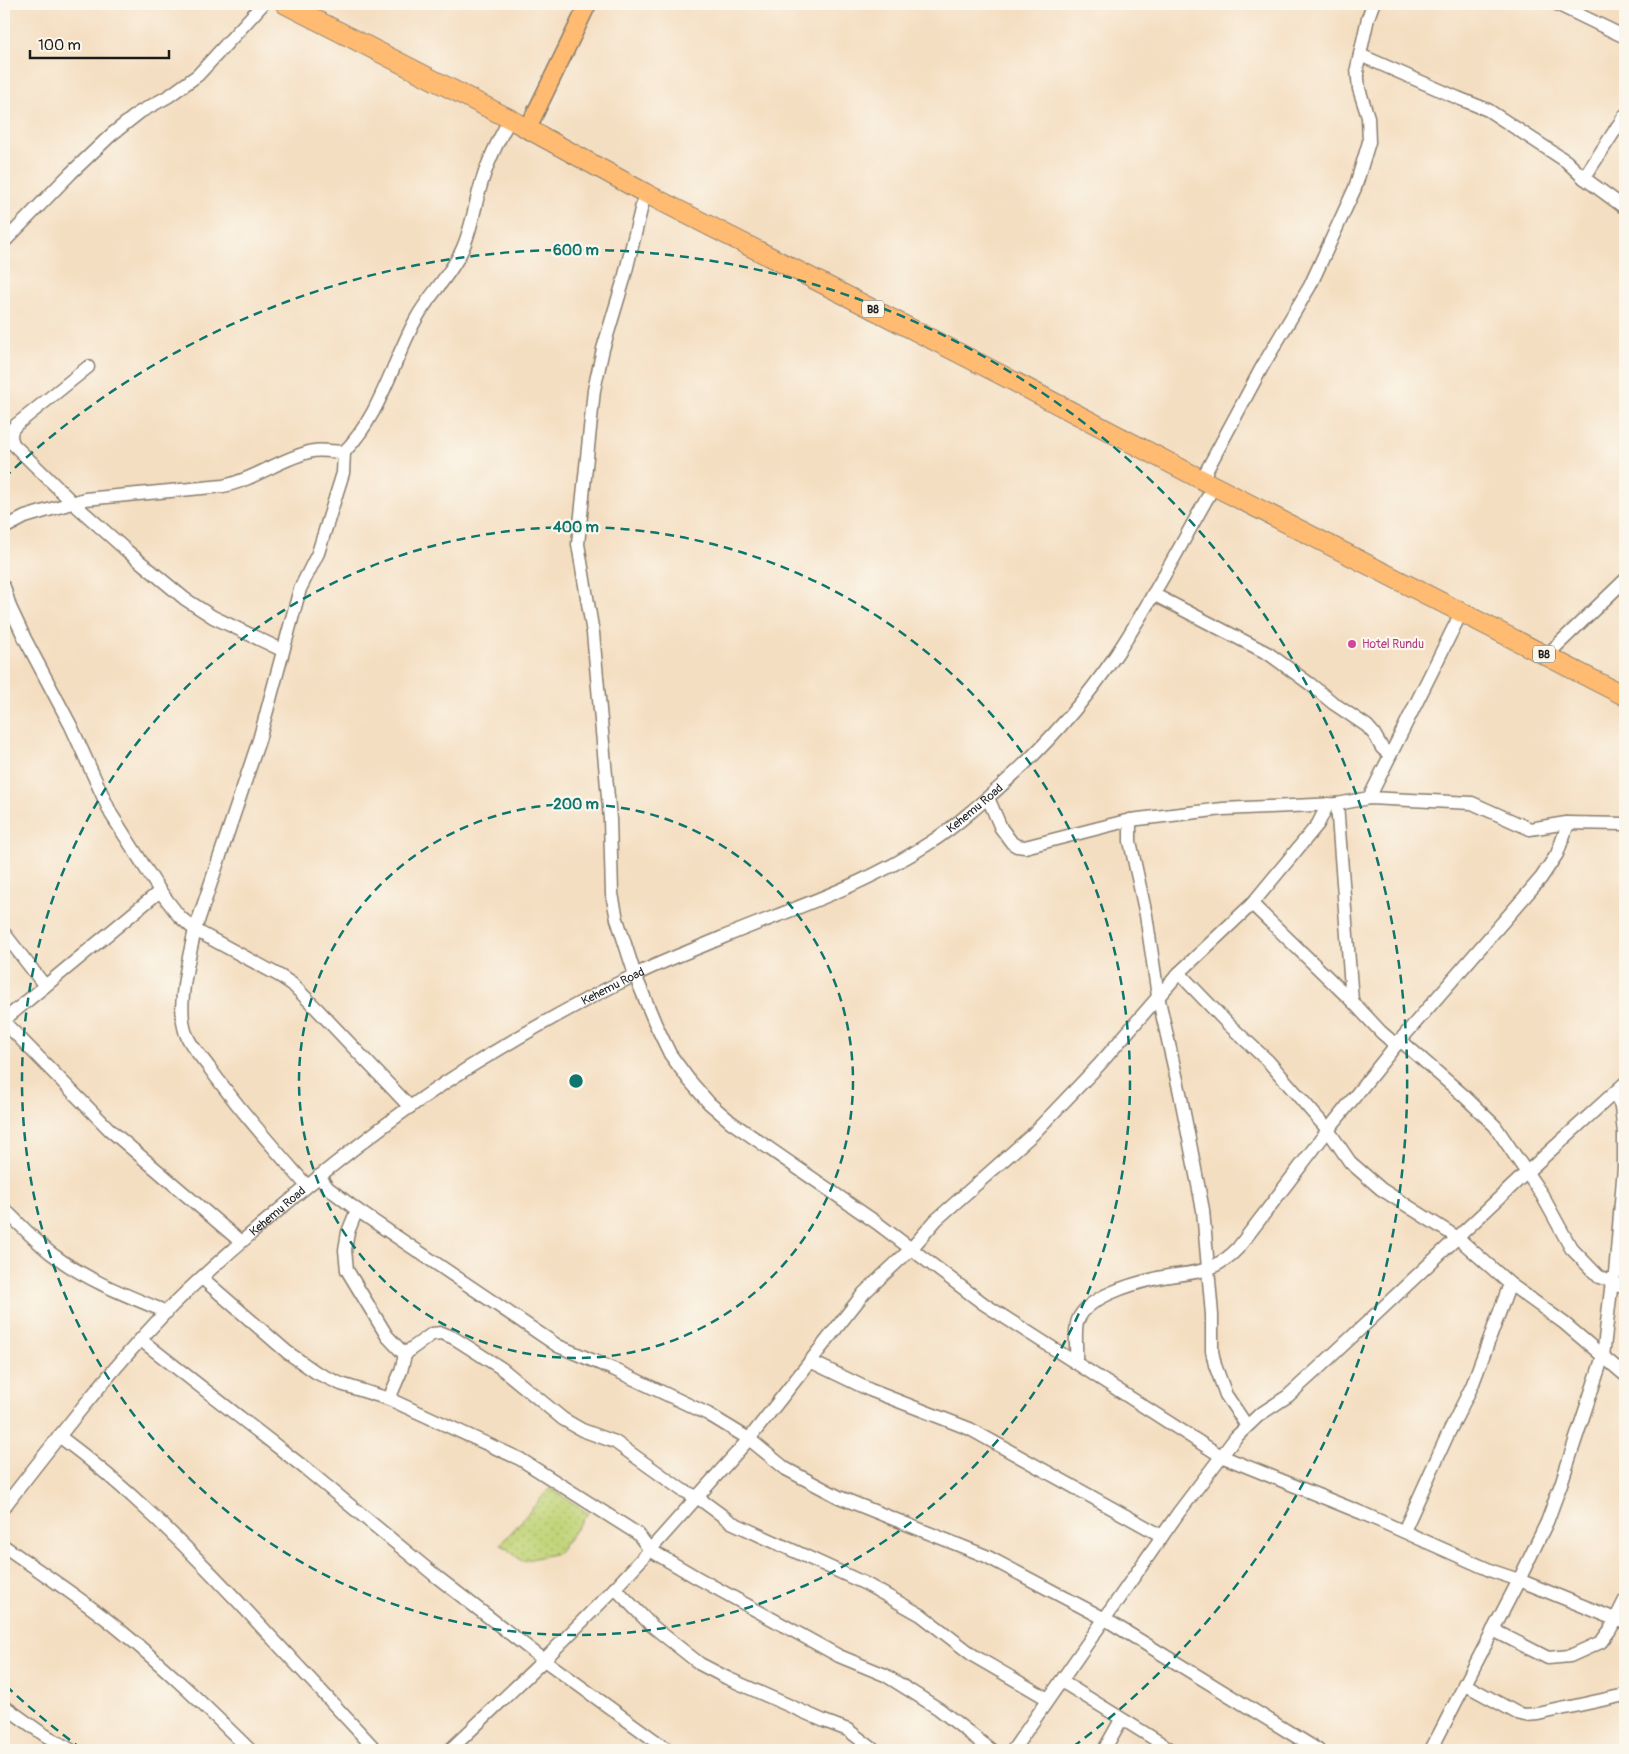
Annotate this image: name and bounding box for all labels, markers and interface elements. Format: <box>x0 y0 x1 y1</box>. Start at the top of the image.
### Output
scale bar <box>30 28 169 60</box>
text: 100 m <box>38 36 81 55</box>
text: 600 m <box>553 241 599 260</box>
road number: B8 <box>862 300 884 318</box>
text: 400 m <box>553 518 599 537</box>
place label: Hotel Rundu <box>1362 637 1424 652</box>
marker: Hotel Rundu <box>1346 638 1358 650</box>
road number: B8 <box>1533 646 1555 662</box>
street label: Kehemu Road <box>944 780 1006 836</box>
text: 200 m <box>553 795 599 814</box>
street label: Kehemu Road <box>579 964 647 1008</box>
centre of rings <box>567 1072 585 1090</box>
street label: Kehemu Road <box>246 1183 309 1239</box>

